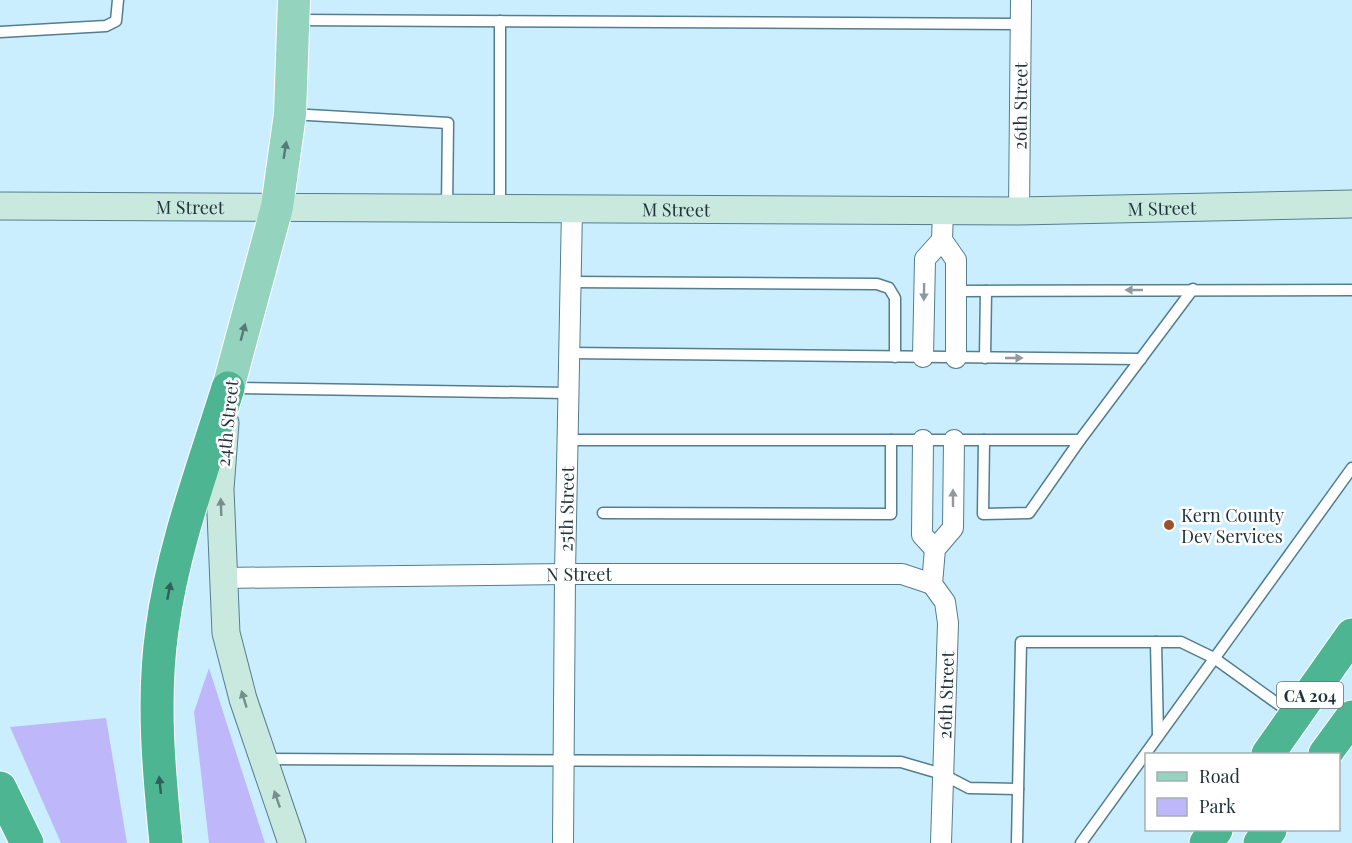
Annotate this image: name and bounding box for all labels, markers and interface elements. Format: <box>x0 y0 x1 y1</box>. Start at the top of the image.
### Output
street label: 26th Street <box>1008 61 1032 150</box>
one-way arrow <box>281 140 290 159</box>
street label: M Street <box>156 195 225 219</box>
street label: M Street <box>1127 195 1197 221</box>
street label: M Street <box>642 197 711 221</box>
one-way arrow <box>919 282 929 301</box>
one-way arrow <box>1125 285 1144 295</box>
one-way arrow <box>239 323 248 341</box>
one-way arrow <box>1004 353 1023 363</box>
street label: 24th Street <box>211 378 244 468</box>
street label: 25th Street <box>553 465 579 552</box>
one-way arrow <box>948 488 958 507</box>
one-way arrow <box>216 497 225 516</box>
place label: Kern County Dev Services <box>1181 503 1284 548</box>
marker: Kern County Dev Services <box>1162 518 1176 532</box>
street label: N Street <box>546 562 612 586</box>
one-way arrow <box>165 581 174 600</box>
street label: 26th Street <box>932 650 959 739</box>
road number: CA 204 <box>1277 682 1343 708</box>
one-way arrow <box>239 690 248 708</box>
legend <box>1145 753 1340 831</box>
text: Road <box>1199 764 1240 788</box>
one-way arrow <box>155 775 165 794</box>
one-way arrow <box>272 790 281 808</box>
text: Park <box>1199 794 1236 818</box>

